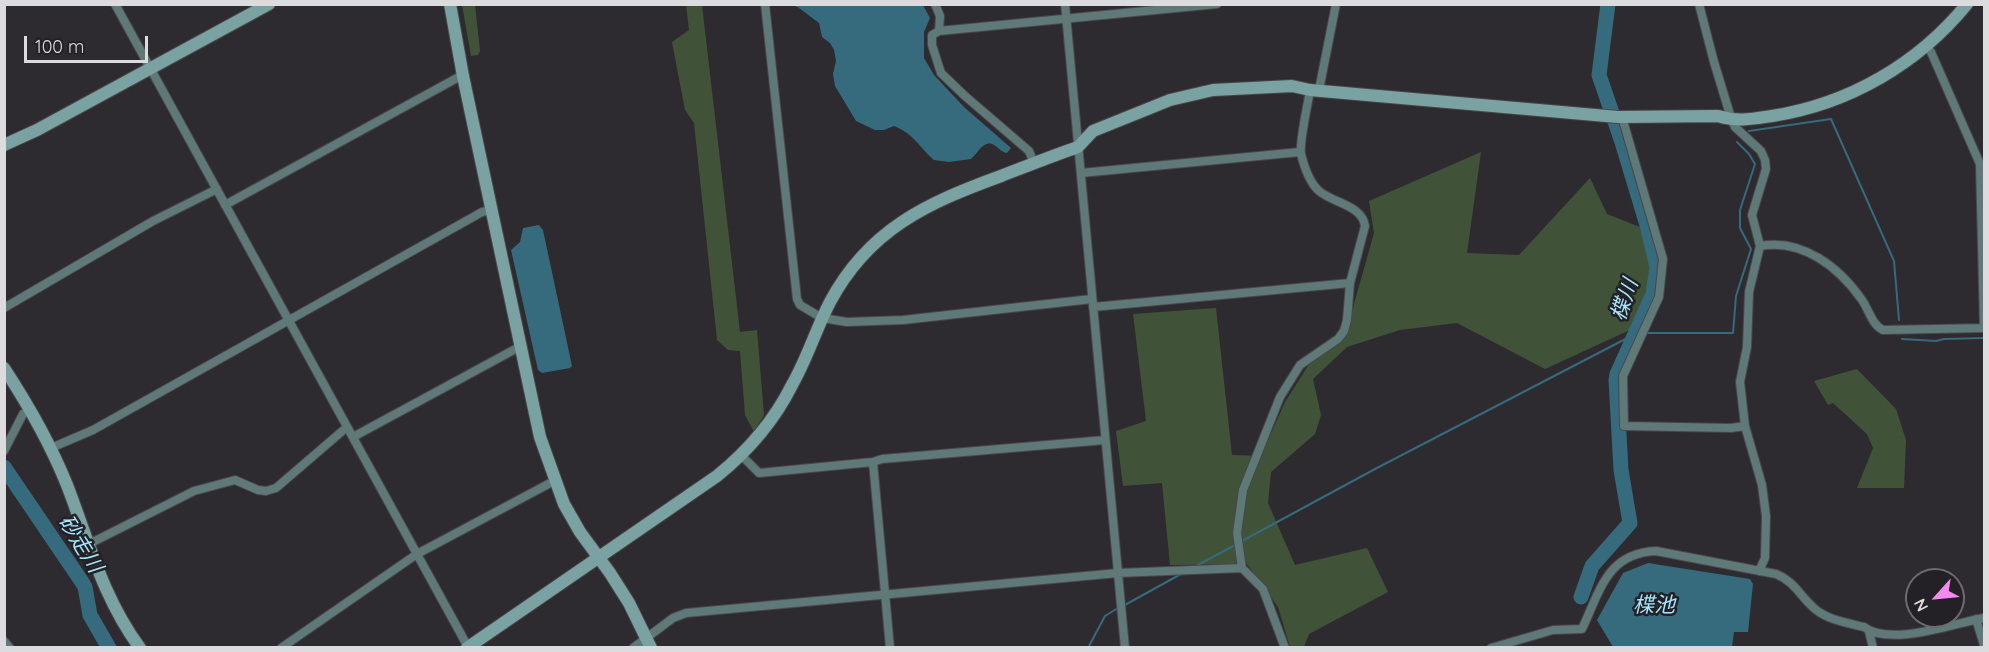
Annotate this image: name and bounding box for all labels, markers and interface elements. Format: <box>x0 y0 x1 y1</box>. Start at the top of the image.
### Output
scale bar <box>27 24 152 62</box>
text: 100 m <box>35 35 84 58</box>
water label: 楪川 <box>1606 276 1644 324</box>
water label: 砂走川 <box>53 511 107 577</box>
north arrow <box>1905 568 1965 628</box>
water label: 楪池 <box>1633 593 1675 619</box>
text: N <box>1909 595 1932 615</box>

